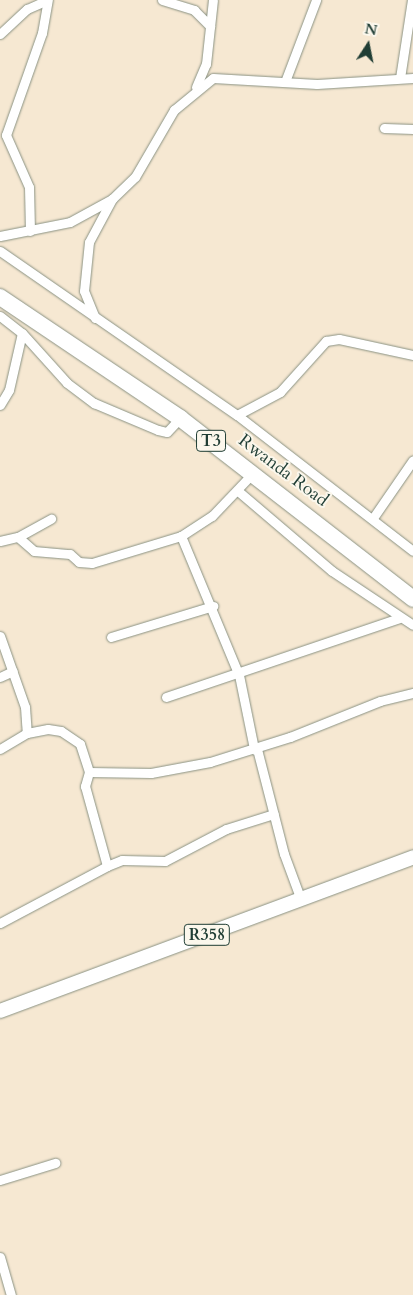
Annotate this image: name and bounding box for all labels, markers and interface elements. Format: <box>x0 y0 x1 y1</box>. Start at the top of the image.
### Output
text: N <box>363 19 379 40</box>
north arrow <box>343 20 393 70</box>
road number: T3 <box>196 428 226 454</box>
street label: Rwanda Road <box>234 430 332 512</box>
road number: R358 <box>183 922 231 948</box>

